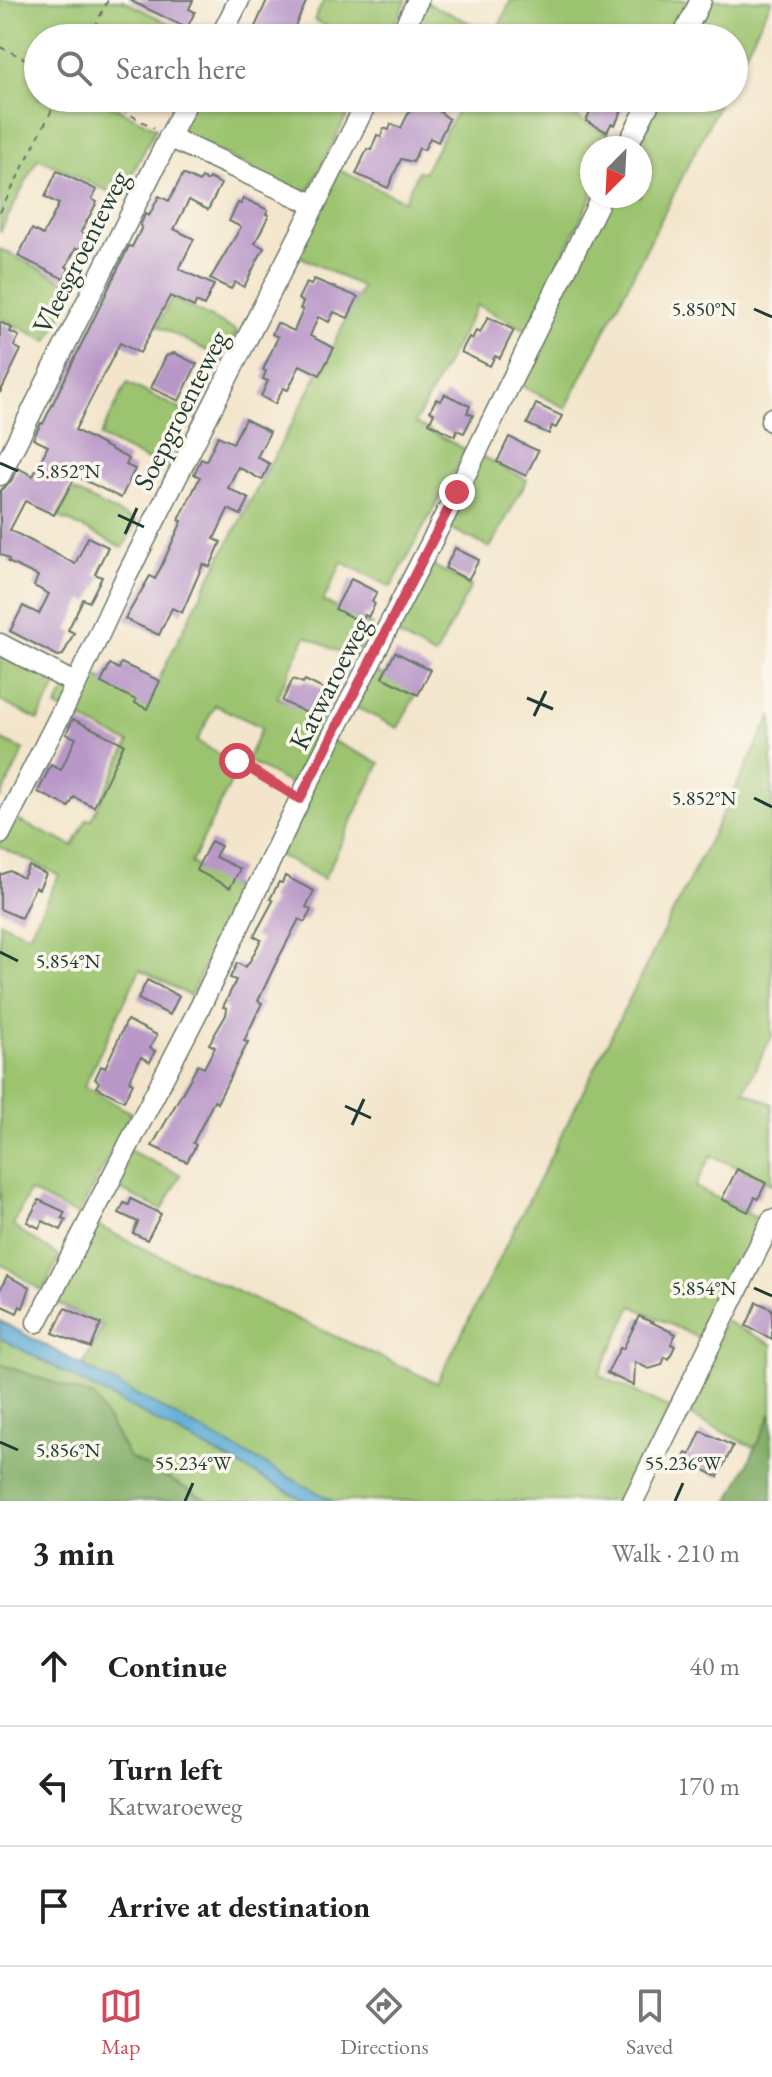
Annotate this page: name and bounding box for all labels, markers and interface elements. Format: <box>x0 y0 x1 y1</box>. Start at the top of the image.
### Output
search box <box>24 24 748 112</box>
icon: search <box>52 46 96 90</box>
text: Search here <box>116 49 246 88</box>
north arrow <box>580 136 652 208</box>
street label: Vleesgroenteweg <box>23 164 137 340</box>
text: 5.850°N <box>672 296 736 322</box>
street label: Soepgroenteweg <box>124 323 236 496</box>
text: 5.852°N <box>36 458 100 484</box>
route end <box>439 474 475 510</box>
street label: Katwaroeweg <box>280 610 378 756</box>
route start <box>219 743 255 779</box>
text: 5.852°N <box>672 785 736 811</box>
text: 5.854°N <box>36 948 100 974</box>
text: 5.854°N <box>672 1275 736 1301</box>
text: 5.856°N <box>36 1437 100 1463</box>
text: 55.234°W <box>155 1450 232 1476</box>
text: 55.236°W <box>645 1450 722 1476</box>
text: 3 min <box>32 1531 115 1575</box>
text: Walk · 210 m <box>612 1536 740 1570</box>
icon: ahead <box>32 1644 76 1688</box>
text: Continue <box>108 1647 227 1686</box>
text: 40 m <box>690 1649 740 1683</box>
text: Turn left <box>108 1750 222 1789</box>
icon: left <box>32 1764 76 1808</box>
text: 170 m <box>677 1769 740 1803</box>
text: Katwaroeweg <box>108 1789 242 1823</box>
icon: arrive <box>32 1884 76 1928</box>
text: Arrive at destination <box>108 1887 370 1926</box>
tab: Map <box>99 1984 143 2061</box>
tab: Directions <box>340 1984 429 2061</box>
tab: Saved <box>626 1984 673 2061</box>

